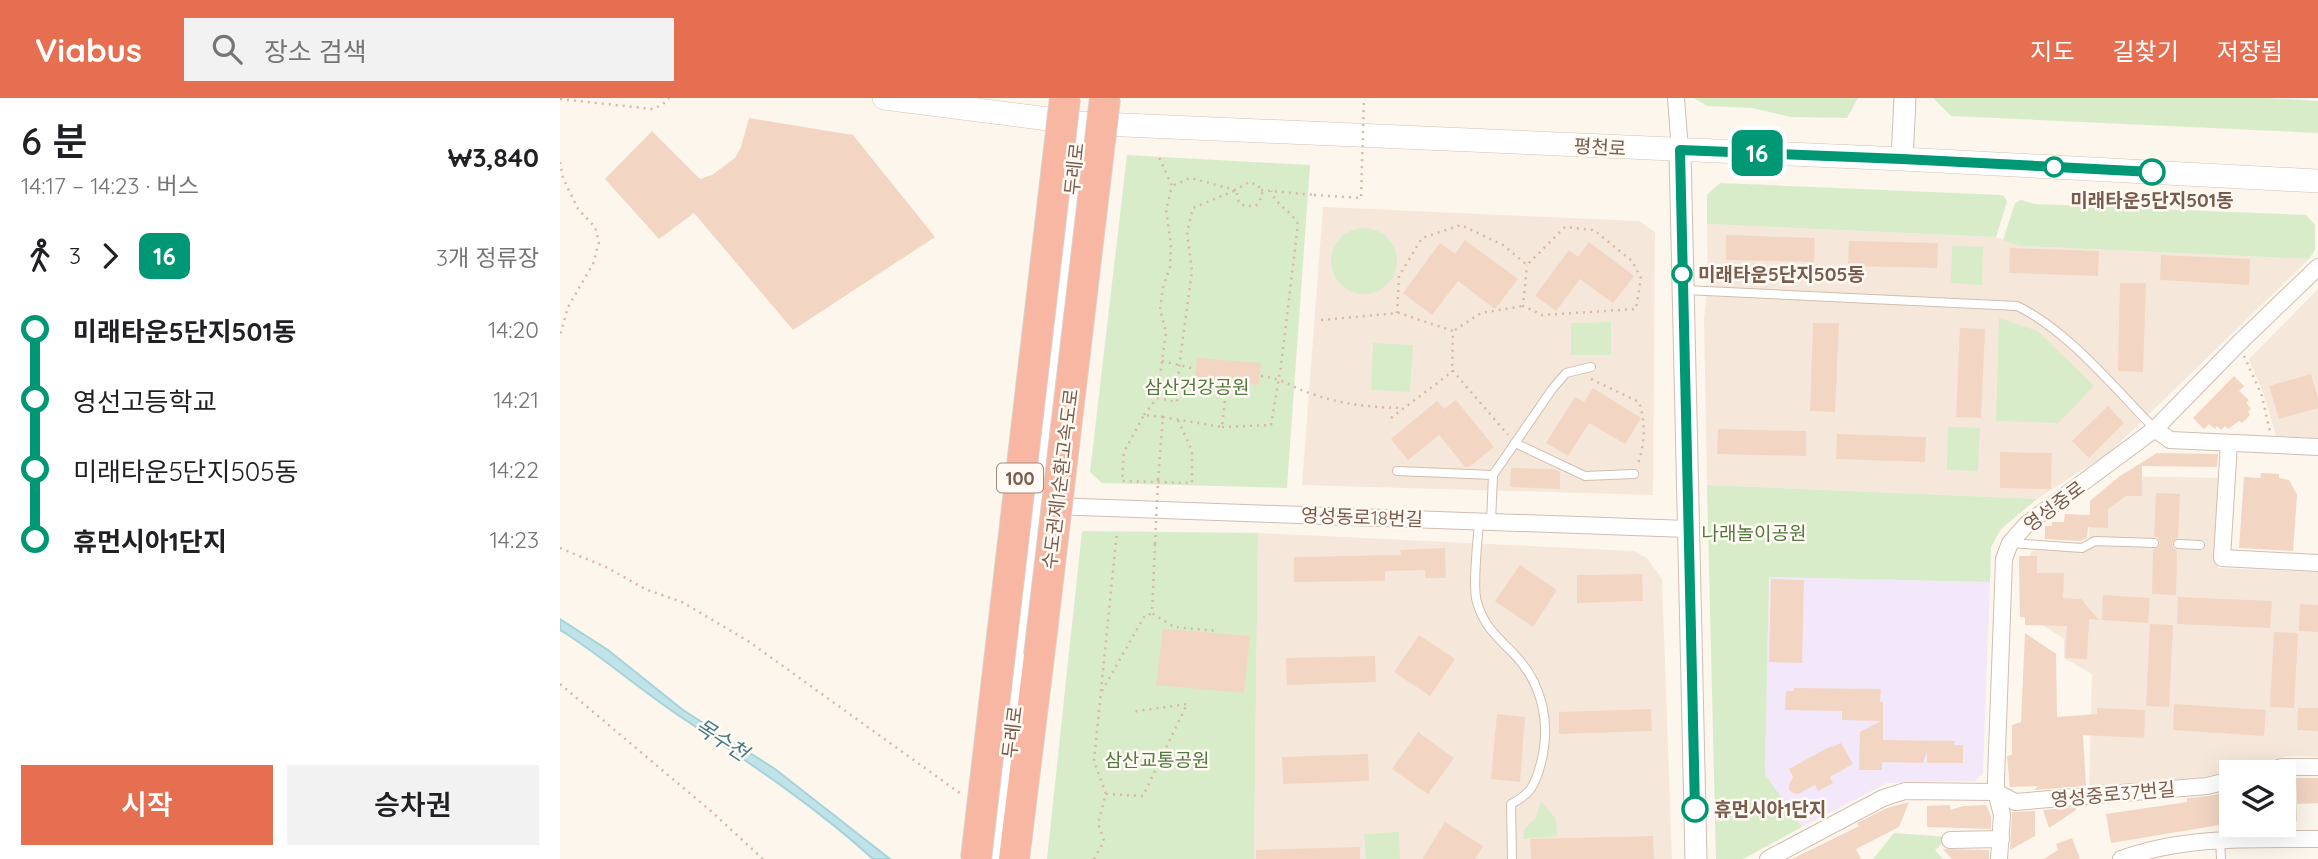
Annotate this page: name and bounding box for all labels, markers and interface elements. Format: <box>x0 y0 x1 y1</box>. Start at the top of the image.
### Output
search box <box>184 18 674 81</box>
text: Viabus <box>35 29 142 70</box>
icon: search <box>208 30 246 68</box>
text: 장소 검색 <box>264 35 367 68</box>
text: 지도 <box>2030 36 2075 66</box>
text: 길찾기 <box>2113 36 2179 66</box>
text: 저장됨 <box>2217 36 2283 66</box>
text: 6 분 <box>21 117 87 165</box>
line badge: 16 <box>1726 130 1788 176</box>
street label: 평천로 <box>1573 134 1627 160</box>
text: 16 <box>1746 138 1768 168</box>
text: ₩3,840 <box>448 141 539 174</box>
street label: 두레로 <box>1059 142 1089 196</box>
unlabelled marker <box>2044 157 2064 177</box>
marker: 미래타운5단지501동 <box>2139 159 2165 185</box>
text: 14:17 – 14:23 · 버스 <box>21 171 199 200</box>
place label: 미래타운5단지501동 <box>2070 188 2234 212</box>
icon: walk <box>21 237 59 275</box>
icon: forward <box>91 237 129 275</box>
text: 3 <box>69 241 81 270</box>
text: 16 <box>153 241 176 271</box>
text: 3개 정류장 <box>436 243 539 272</box>
place label: 미래타운5단지505동 <box>1698 262 1865 286</box>
marker: 미래타운5단지505동 <box>1672 264 1692 284</box>
text: 미래타운5단지501동 <box>73 315 296 348</box>
text: 14:20 <box>488 315 539 344</box>
park label: 삼산건강공원 <box>1145 375 1249 399</box>
text: 영선고등학교 <box>73 385 217 418</box>
text: 14:21 <box>493 385 539 414</box>
street label: 수도권제1순환고속도로 <box>1037 387 1083 571</box>
text: 미래타운5단지505동 <box>73 455 298 488</box>
text: 14:22 <box>489 455 539 484</box>
road number: 100 <box>997 464 1043 492</box>
street label: 영성중로 <box>2019 475 2089 537</box>
street label: 영성동로18번길 <box>1301 503 1423 531</box>
park label: 나래놀이공원 <box>1702 521 1806 545</box>
text: 휴먼시아1단지 <box>73 525 227 558</box>
text: 14:23 <box>490 525 539 554</box>
street label: 두레로 <box>997 705 1027 759</box>
water label: 목수천 <box>691 712 756 767</box>
park label: 삼산교통공원 <box>1105 748 1209 772</box>
map controls <box>2219 760 2296 837</box>
button: layers <box>2219 760 2296 837</box>
button: 시작 <box>21 765 273 845</box>
button: 승차권 <box>287 765 539 845</box>
street label: 영성중로37번길 <box>2050 777 2176 811</box>
marker: 휴먼시아1단지 <box>1682 796 1708 822</box>
place label: 휴먼시아1단지 <box>1714 797 1826 821</box>

